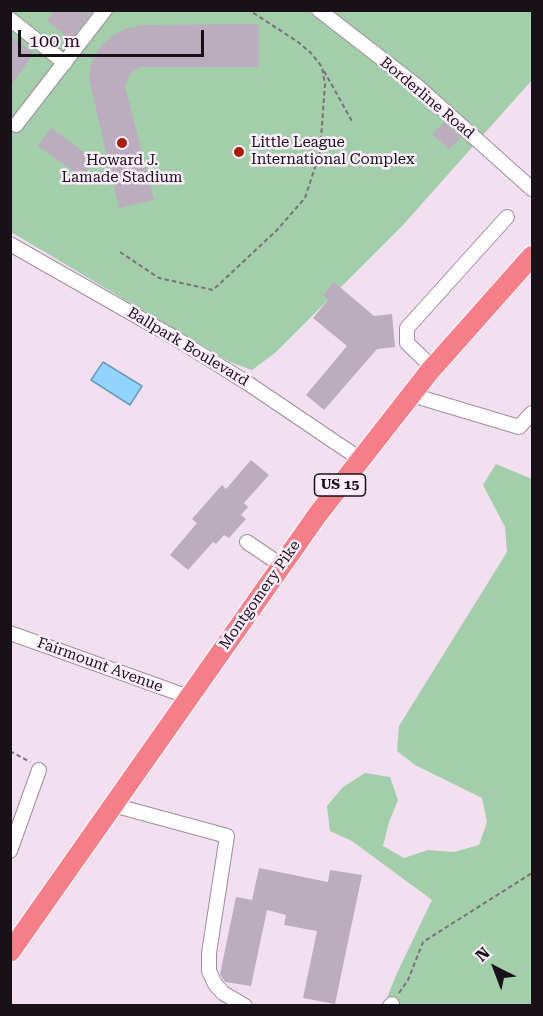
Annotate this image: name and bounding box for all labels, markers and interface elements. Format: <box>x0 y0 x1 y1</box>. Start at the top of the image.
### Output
scale bar <box>21 18 207 56</box>
text: 100 m <box>29 30 80 51</box>
street label: Borderline Road <box>376 53 478 143</box>
place label: Little League International Complex <box>251 134 414 169</box>
marker: Howard J. Lamade Stadium <box>115 136 129 150</box>
marker: Little League International Complex <box>232 145 246 159</box>
place label: Howard J. Lamade Stadium <box>61 152 183 187</box>
street label: Ballpark Boulevard <box>124 304 252 390</box>
road number: US 15 <box>314 474 366 496</box>
street label: Montgomery Pike <box>216 537 304 653</box>
street label: Fairmount Avenue <box>35 634 165 696</box>
north arrow <box>465 938 525 998</box>
text: N <box>472 943 494 965</box>

